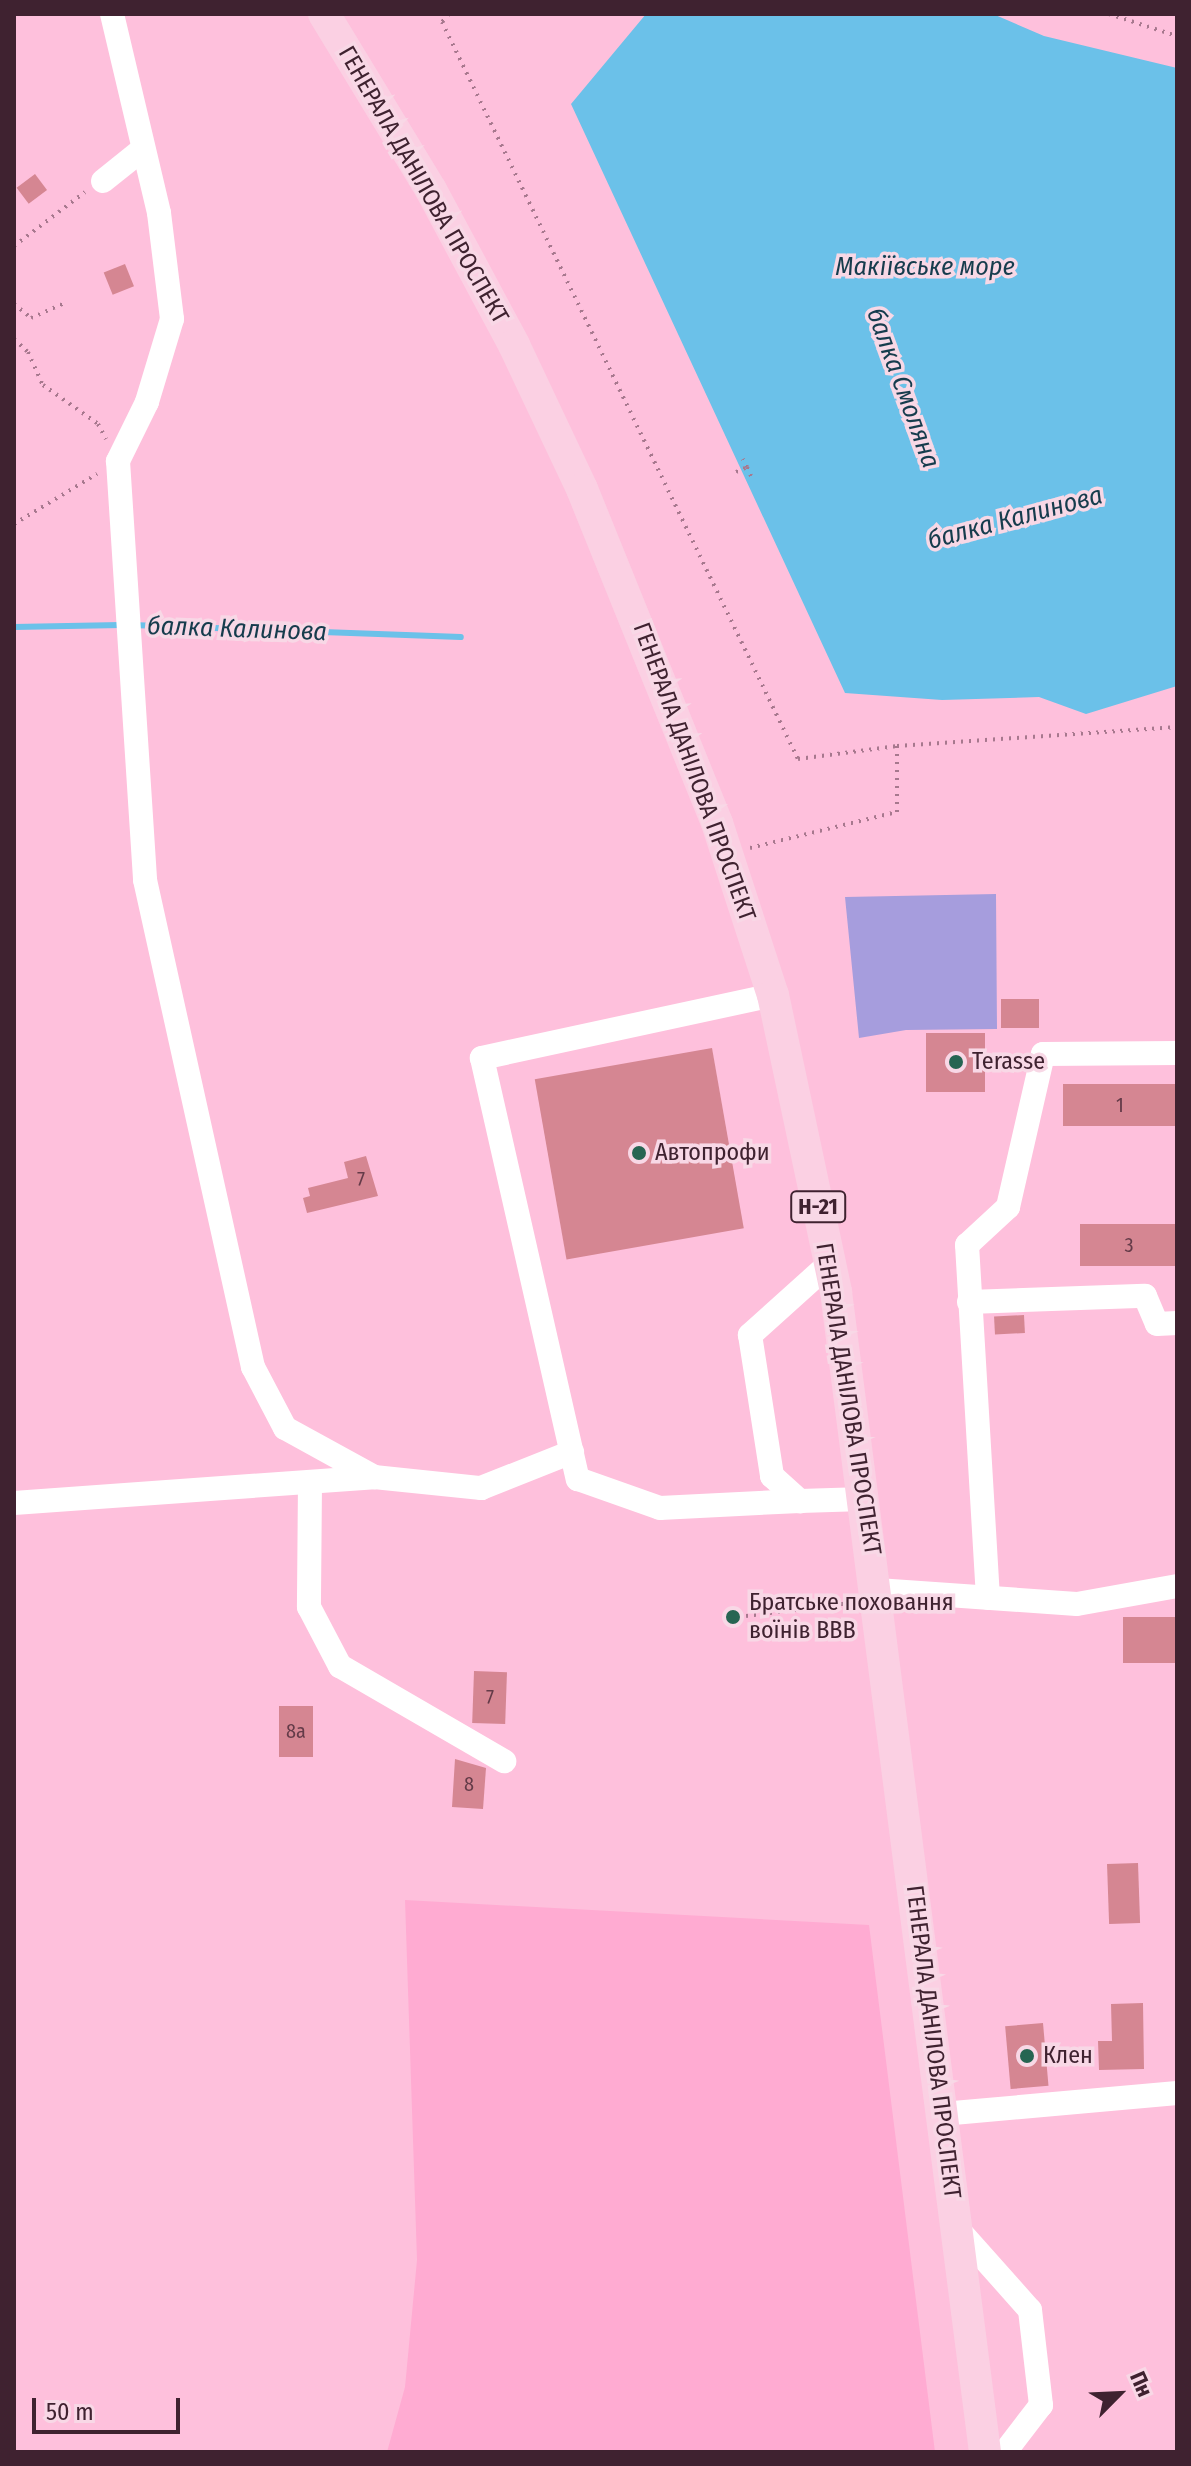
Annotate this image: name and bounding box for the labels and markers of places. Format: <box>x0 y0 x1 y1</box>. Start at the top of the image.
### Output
place label: Terasse <box>972 1048 1045 1076</box>
marker: Terasse <box>947 1053 965 1071</box>
place label: Автопрофи <box>655 1139 770 1167</box>
marker: Автопрофи <box>630 1144 648 1162</box>
place label: Братське поховання воїнів ВВВ <box>749 1589 954 1645</box>
marker: Братське поховання воїнів ВВВ <box>724 1608 742 1626</box>
place label: Клен <box>1043 2042 1093 2070</box>
marker: Клен <box>1018 2047 1036 2065</box>

